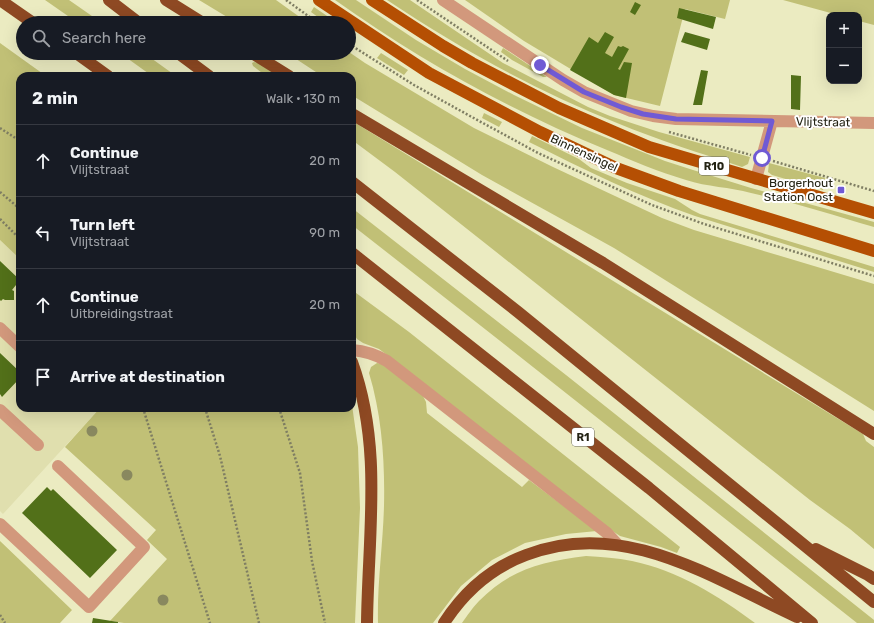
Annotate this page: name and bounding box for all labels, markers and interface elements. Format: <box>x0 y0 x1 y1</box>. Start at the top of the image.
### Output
map controls <box>826 12 862 84</box>
button: + <box>826 12 862 48</box>
search box <box>16 16 356 60</box>
icon: search <box>30 27 52 49</box>
text: Search here <box>62 29 146 47</box>
button: − <box>826 48 862 84</box>
route end <box>531 56 549 74</box>
text: 2 min <box>32 88 78 108</box>
text: Walk · 130 m <box>266 91 340 106</box>
street label: Vlijtstraat <box>796 115 851 129</box>
street label: Binnensingel <box>548 131 620 175</box>
text: Continue <box>70 144 139 162</box>
route start <box>753 149 771 167</box>
icon: ahead <box>32 150 54 172</box>
text: 20 m <box>309 153 340 168</box>
road number: R10 <box>699 157 729 175</box>
text: Vlijtstraat <box>70 162 129 177</box>
place label: Borgerhout Station Oost <box>764 176 833 204</box>
marker: Borgerhout Station Oost <box>836 185 846 195</box>
text: Turn left <box>70 216 135 234</box>
icon: left <box>32 222 54 244</box>
text: 90 m <box>309 225 340 240</box>
text: Vlijtstraat <box>70 234 129 249</box>
text: Continue <box>70 288 139 306</box>
icon: ahead <box>32 294 54 316</box>
text: 20 m <box>309 297 340 312</box>
text: Uitbreidingstraat <box>70 306 173 321</box>
icon: arrive <box>32 366 54 388</box>
text: Arrive at destination <box>70 368 225 386</box>
road number: R1 <box>572 428 594 446</box>

